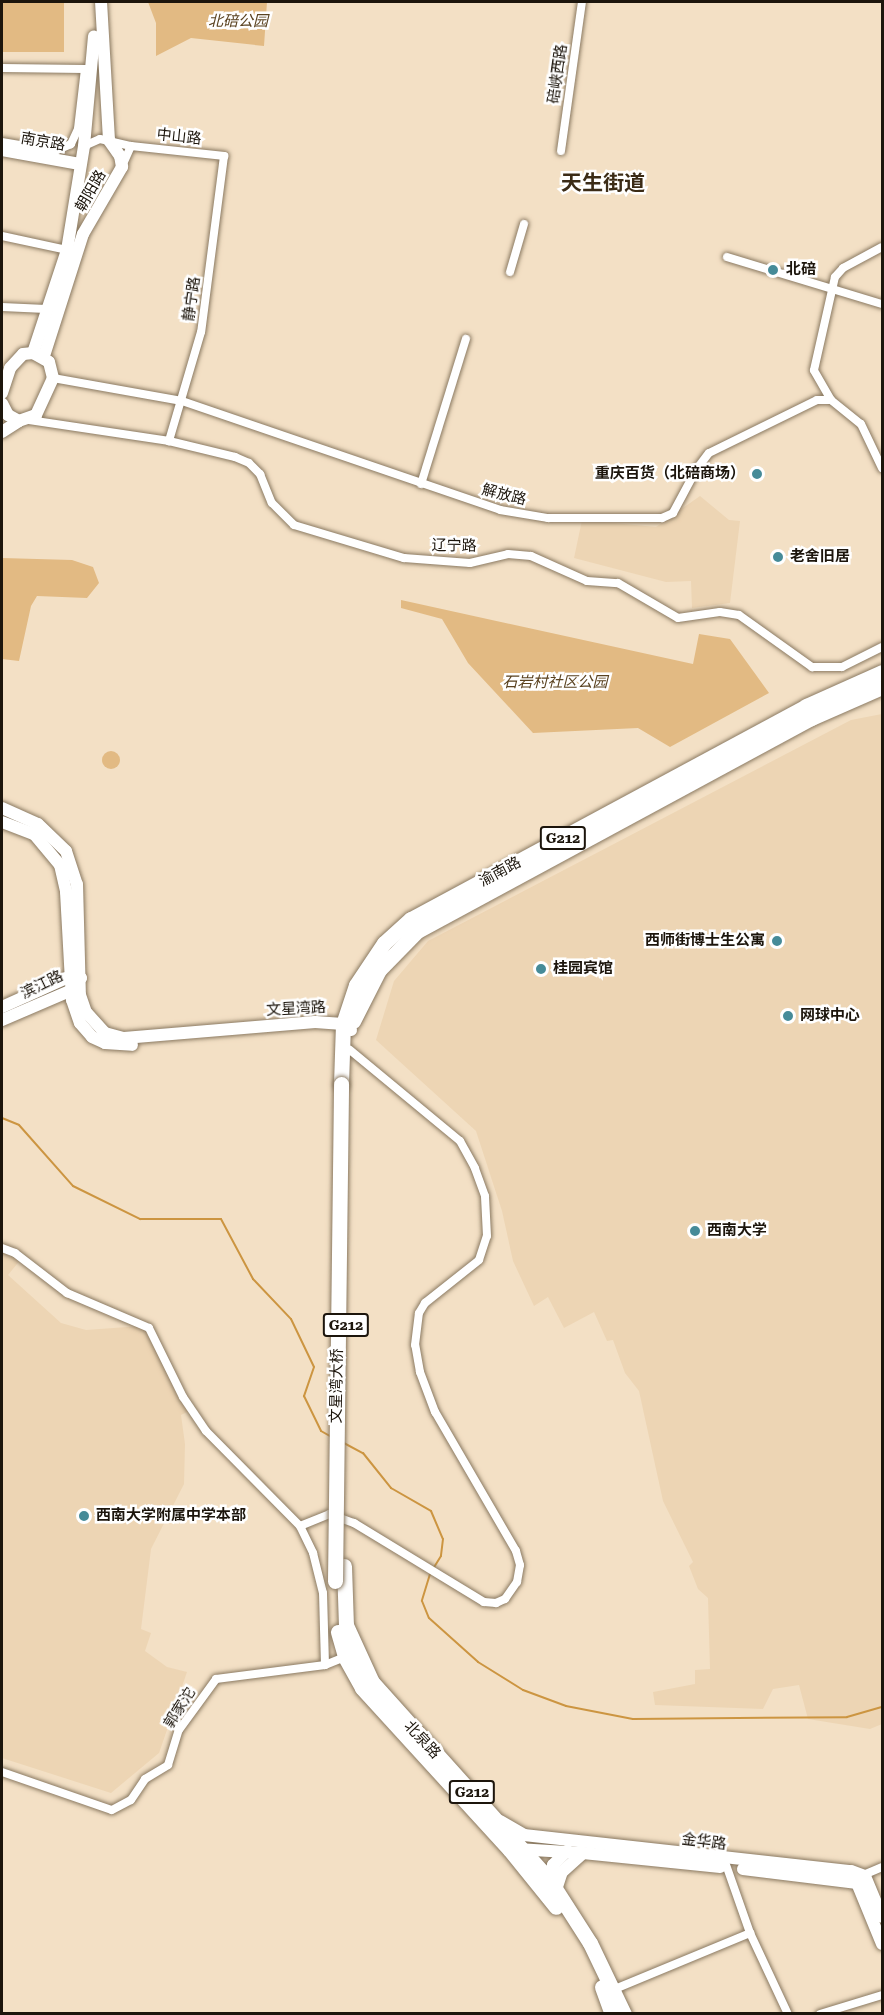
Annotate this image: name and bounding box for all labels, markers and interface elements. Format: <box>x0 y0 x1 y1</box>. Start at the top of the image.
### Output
park label: 北碚公园 <box>208 13 268 31</box>
street label: 碚峡西路 <box>545 43 571 105</box>
street label: 中山路 <box>156 126 202 148</box>
street label: 南京路 <box>19 129 67 155</box>
street label: 朝阳路 <box>72 167 110 215</box>
district label: 天生街道 <box>561 170 645 196</box>
marker: 北碚 <box>764 261 782 279</box>
place label: 北碚 <box>786 261 816 279</box>
street label: 静宁路 <box>180 275 204 323</box>
place label: 重庆百货（北碚商场） <box>595 465 745 483</box>
marker: 重庆百货（北碚商场） <box>750 467 764 481</box>
street label: 解放路 <box>480 481 528 509</box>
street label: 辽宁路 <box>431 537 477 555</box>
place label: 老舍旧居 <box>790 548 850 566</box>
marker: 老舍旧居 <box>771 550 785 564</box>
park label: 石岩村社区公园 <box>503 674 607 692</box>
road number: G212 <box>539 827 587 849</box>
street label: 渝南路 <box>476 853 524 891</box>
place label: 西师街博士生公寓 <box>645 932 765 950</box>
marker: 西师街博士生公寓 <box>770 934 784 948</box>
place label: 桂园宾馆 <box>553 960 613 978</box>
marker: 桂园宾馆 <box>534 962 548 976</box>
street label: 滨江路 <box>18 967 66 1003</box>
street label: 文星湾路 <box>266 998 326 1020</box>
place label: 网球中心 <box>800 1007 860 1025</box>
marker: 网球中心 <box>781 1009 795 1023</box>
place label: 西南大学 <box>707 1222 767 1240</box>
marker: 西南大学 <box>688 1224 702 1238</box>
road number: G212 <box>322 1314 370 1336</box>
street label: 文星湾大桥 <box>327 1348 347 1424</box>
place label: 西南大学附属中学本部 <box>96 1507 246 1525</box>
marker: 西南大学附属中学本部 <box>77 1509 91 1523</box>
street label: 郭家沱 <box>160 1684 200 1732</box>
street label: 北泉路 <box>400 1717 444 1763</box>
road number: G212 <box>448 1781 496 1803</box>
street label: 金华路 <box>681 1830 727 1854</box>

